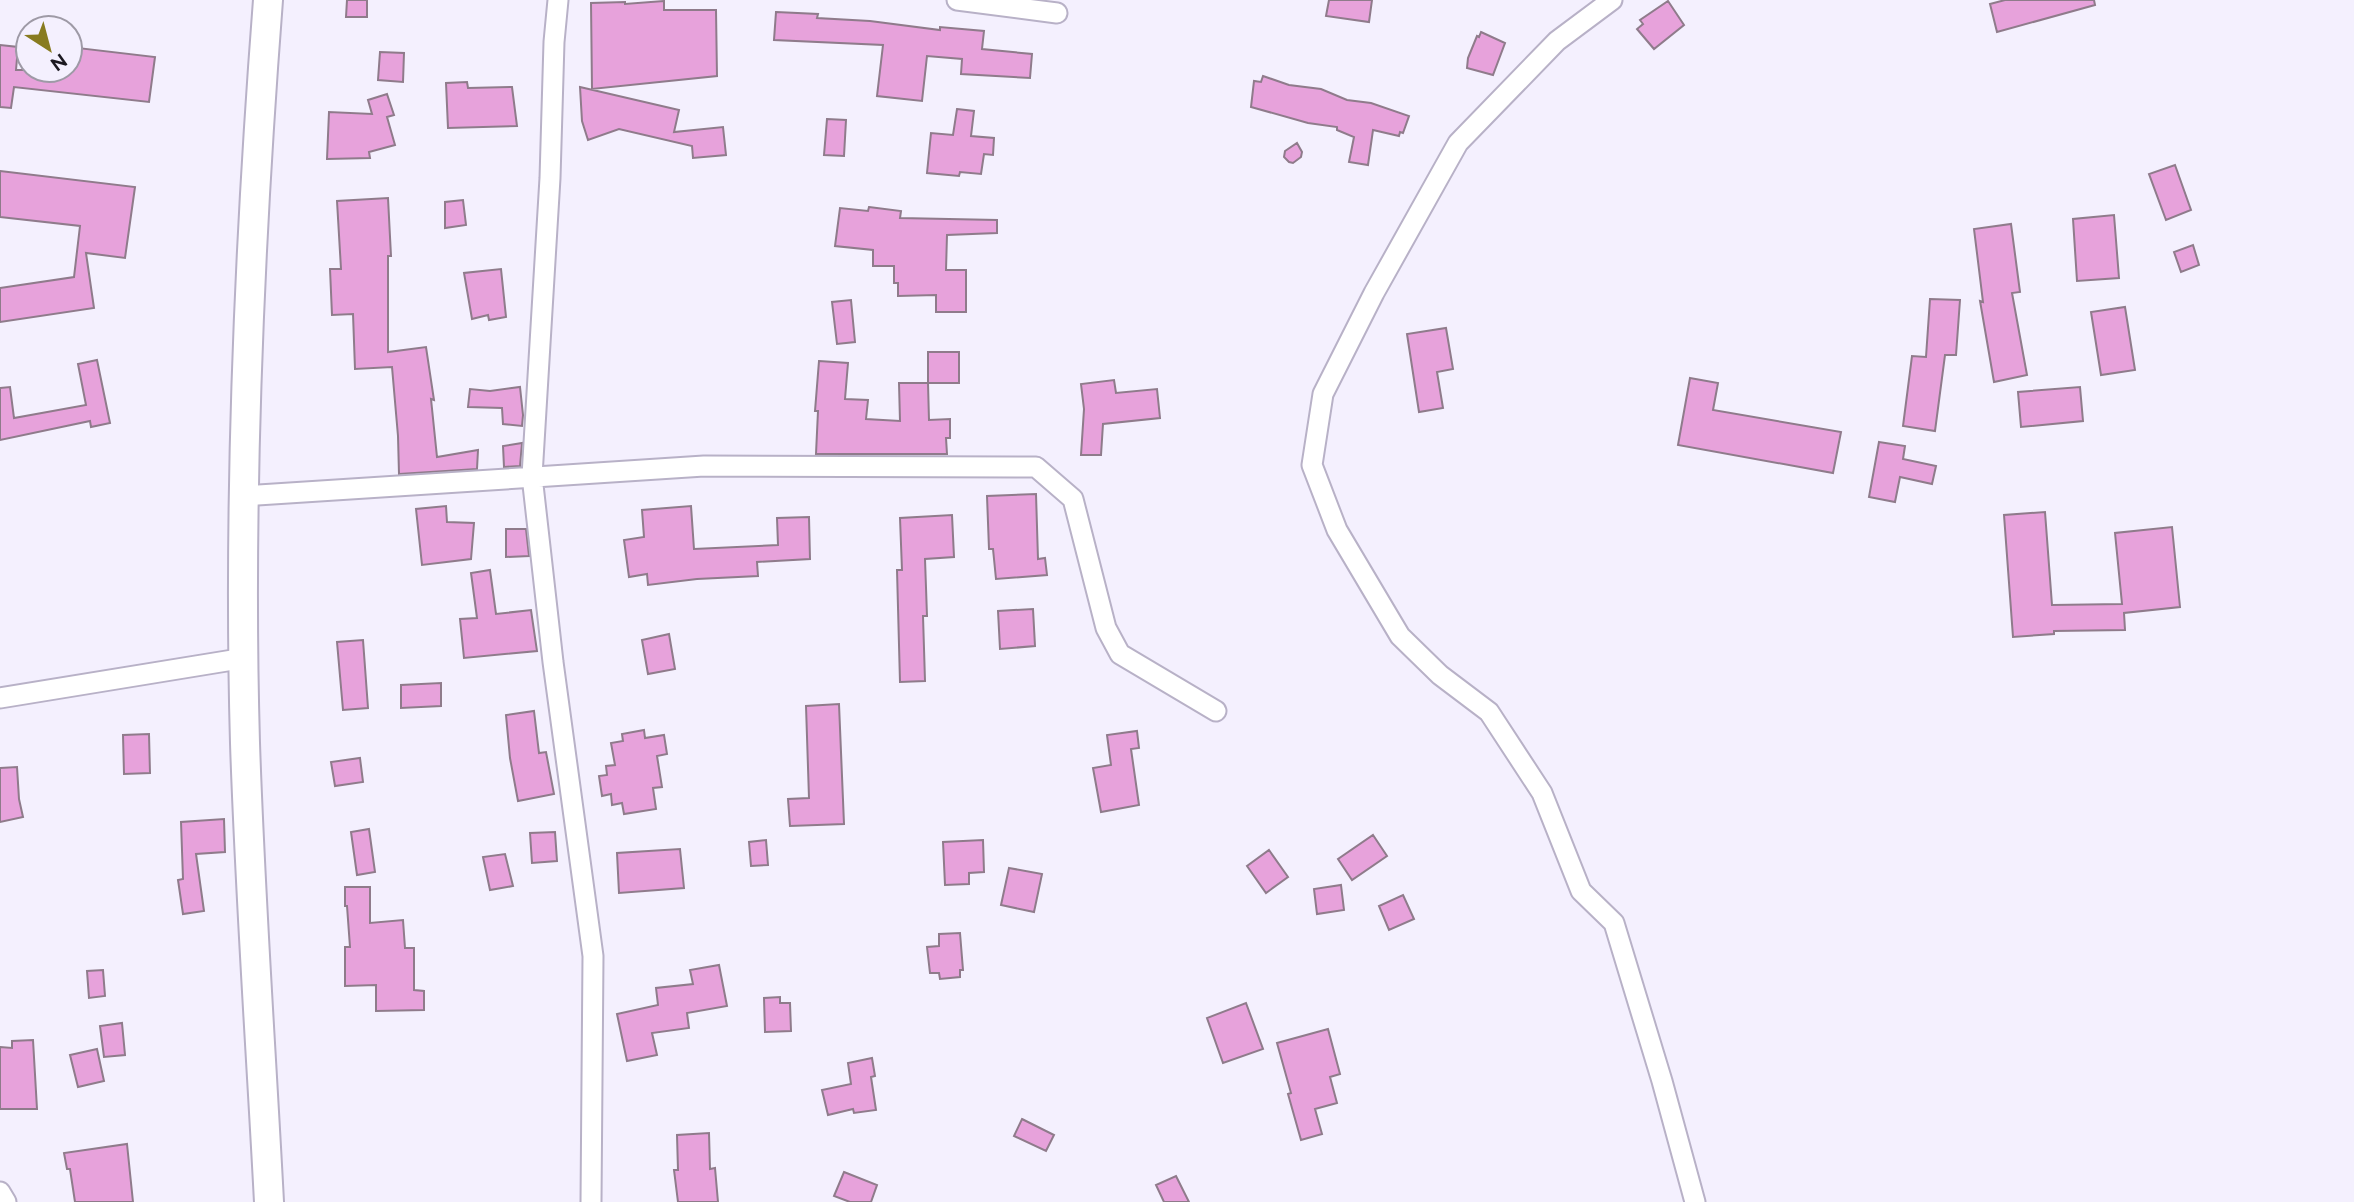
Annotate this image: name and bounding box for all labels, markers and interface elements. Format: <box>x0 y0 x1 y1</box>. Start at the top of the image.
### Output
north arrow <box>14 14 84 84</box>
text: N <box>47 50 71 76</box>

